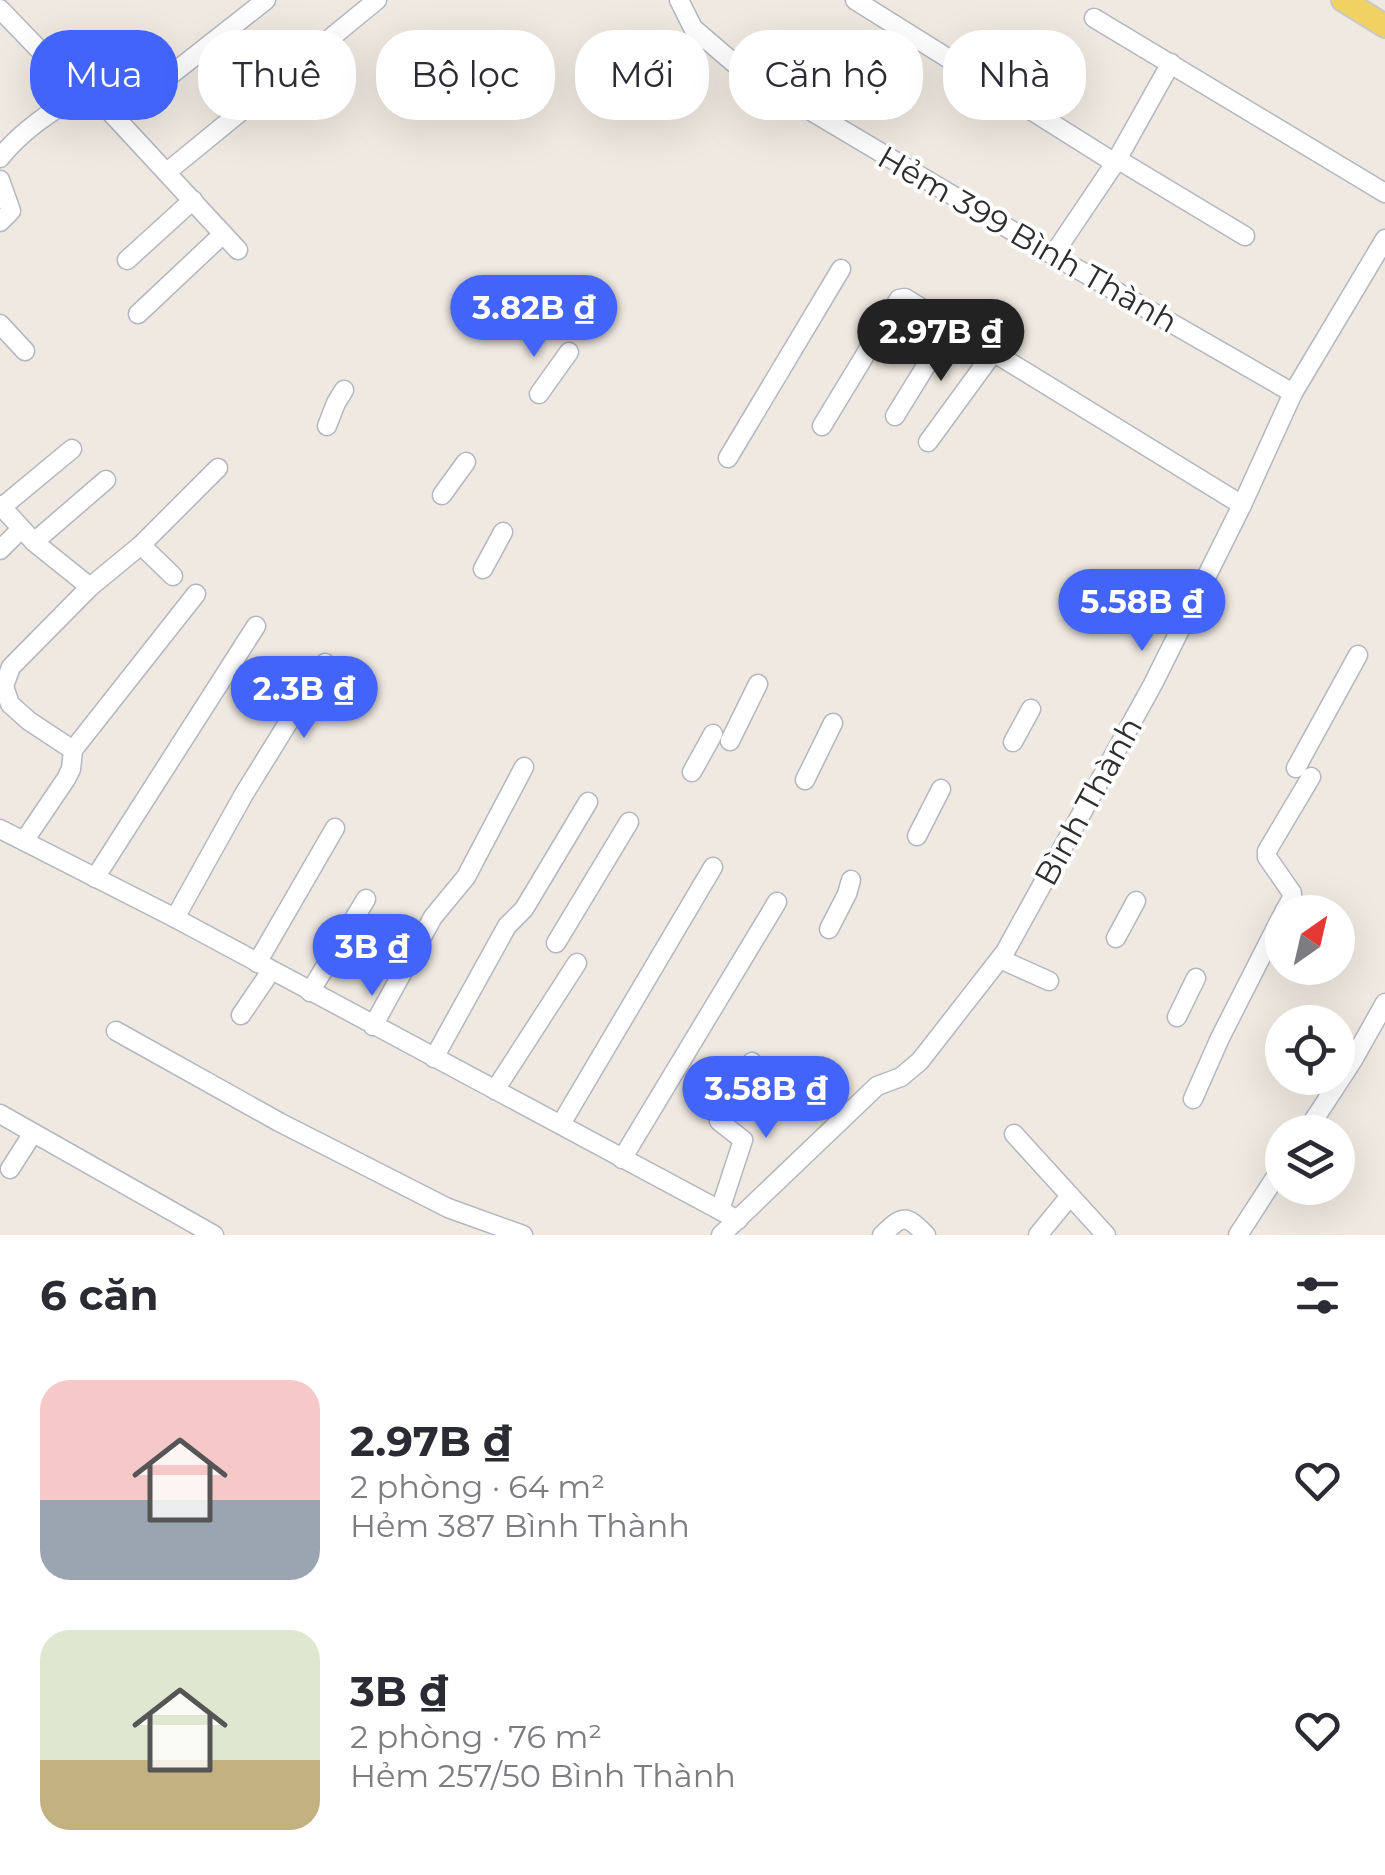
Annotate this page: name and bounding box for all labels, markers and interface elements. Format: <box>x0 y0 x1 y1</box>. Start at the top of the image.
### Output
chip: Mua <box>30 30 178 120</box>
chip: Thuê <box>198 30 356 120</box>
chip: Bộ lọc <box>376 30 555 120</box>
chip: Mới <box>575 30 709 120</box>
chip: Căn hộ <box>729 30 923 120</box>
chip: Nhà <box>943 30 1086 120</box>
street label: Hẻm 399 Bình Thành <box>871 137 1185 341</box>
pin: 3.82B ₫ <box>442 275 626 360</box>
text: 3.82B ₫ <box>472 288 596 327</box>
pin: 2.97B ₫ <box>849 299 1033 384</box>
text: 2.97B ₫ <box>879 312 1003 351</box>
pin: 5.58B ₫ <box>1050 569 1234 654</box>
text: 5.58B ₫ <box>1080 582 1204 621</box>
pin: 2.3B ₫ <box>223 656 385 741</box>
text: 2.3B ₫ <box>253 669 355 708</box>
street label: Bình Thành <box>1026 710 1150 892</box>
north arrow <box>1265 895 1355 985</box>
map controls <box>1265 895 1355 1205</box>
pin: 3B ₫ <box>313 914 431 999</box>
text: 3B ₫ <box>335 927 409 966</box>
button: locate <box>1265 1005 1355 1095</box>
pin: 3.58B ₫ <box>674 1056 858 1141</box>
text: 3.58B ₫ <box>704 1069 828 1108</box>
button: layers <box>1265 1115 1355 1205</box>
icon: filters <box>1290 1268 1345 1323</box>
text: 6 căn <box>40 1269 158 1321</box>
text: 2.97B ₫ <box>350 1415 512 1467</box>
icon: home <box>120 1420 240 1540</box>
icon: heart <box>1290 1453 1345 1508</box>
text: 2 phòng · 64 m² <box>350 1467 605 1506</box>
text: Hẻm 387 Bình Thành <box>350 1506 690 1545</box>
text: 3B ₫ <box>350 1665 448 1717</box>
icon: home <box>120 1670 240 1790</box>
icon: heart <box>1290 1703 1345 1758</box>
text: 2 phòng · 76 m² <box>350 1717 602 1756</box>
text: Hẻm 257/50 Bình Thành <box>350 1756 736 1795</box>

